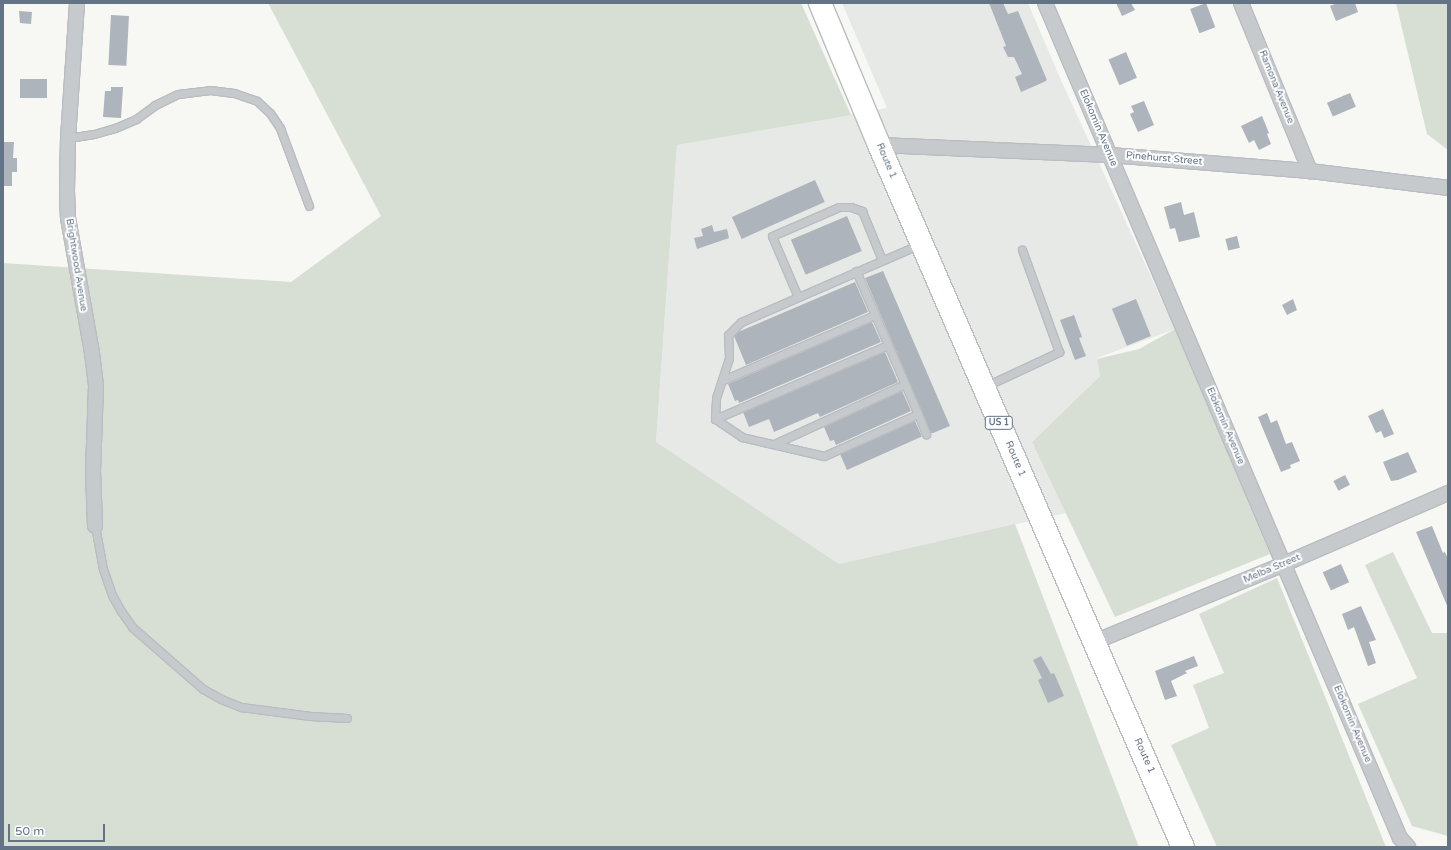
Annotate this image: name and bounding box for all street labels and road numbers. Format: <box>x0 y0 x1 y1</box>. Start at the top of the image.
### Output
street label: Ramona Avenue <box>1256 49 1296 125</box>
street label: Elokomin Avenue <box>1076 88 1120 168</box>
street label: Route 1 <box>873 141 899 181</box>
street label: Pinehurst Street <box>1125 150 1203 168</box>
street label: Brightwood Avenue <box>63 218 89 312</box>
street label: Elokomin Avenue <box>1203 386 1247 466</box>
road number: US 1 <box>984 416 1014 430</box>
street label: Route 1 <box>1002 439 1028 479</box>
street label: Melba Street <box>1242 552 1302 586</box>
street label: Elokomin Avenue <box>1330 684 1374 764</box>
street label: Route 1 <box>1131 736 1157 776</box>

